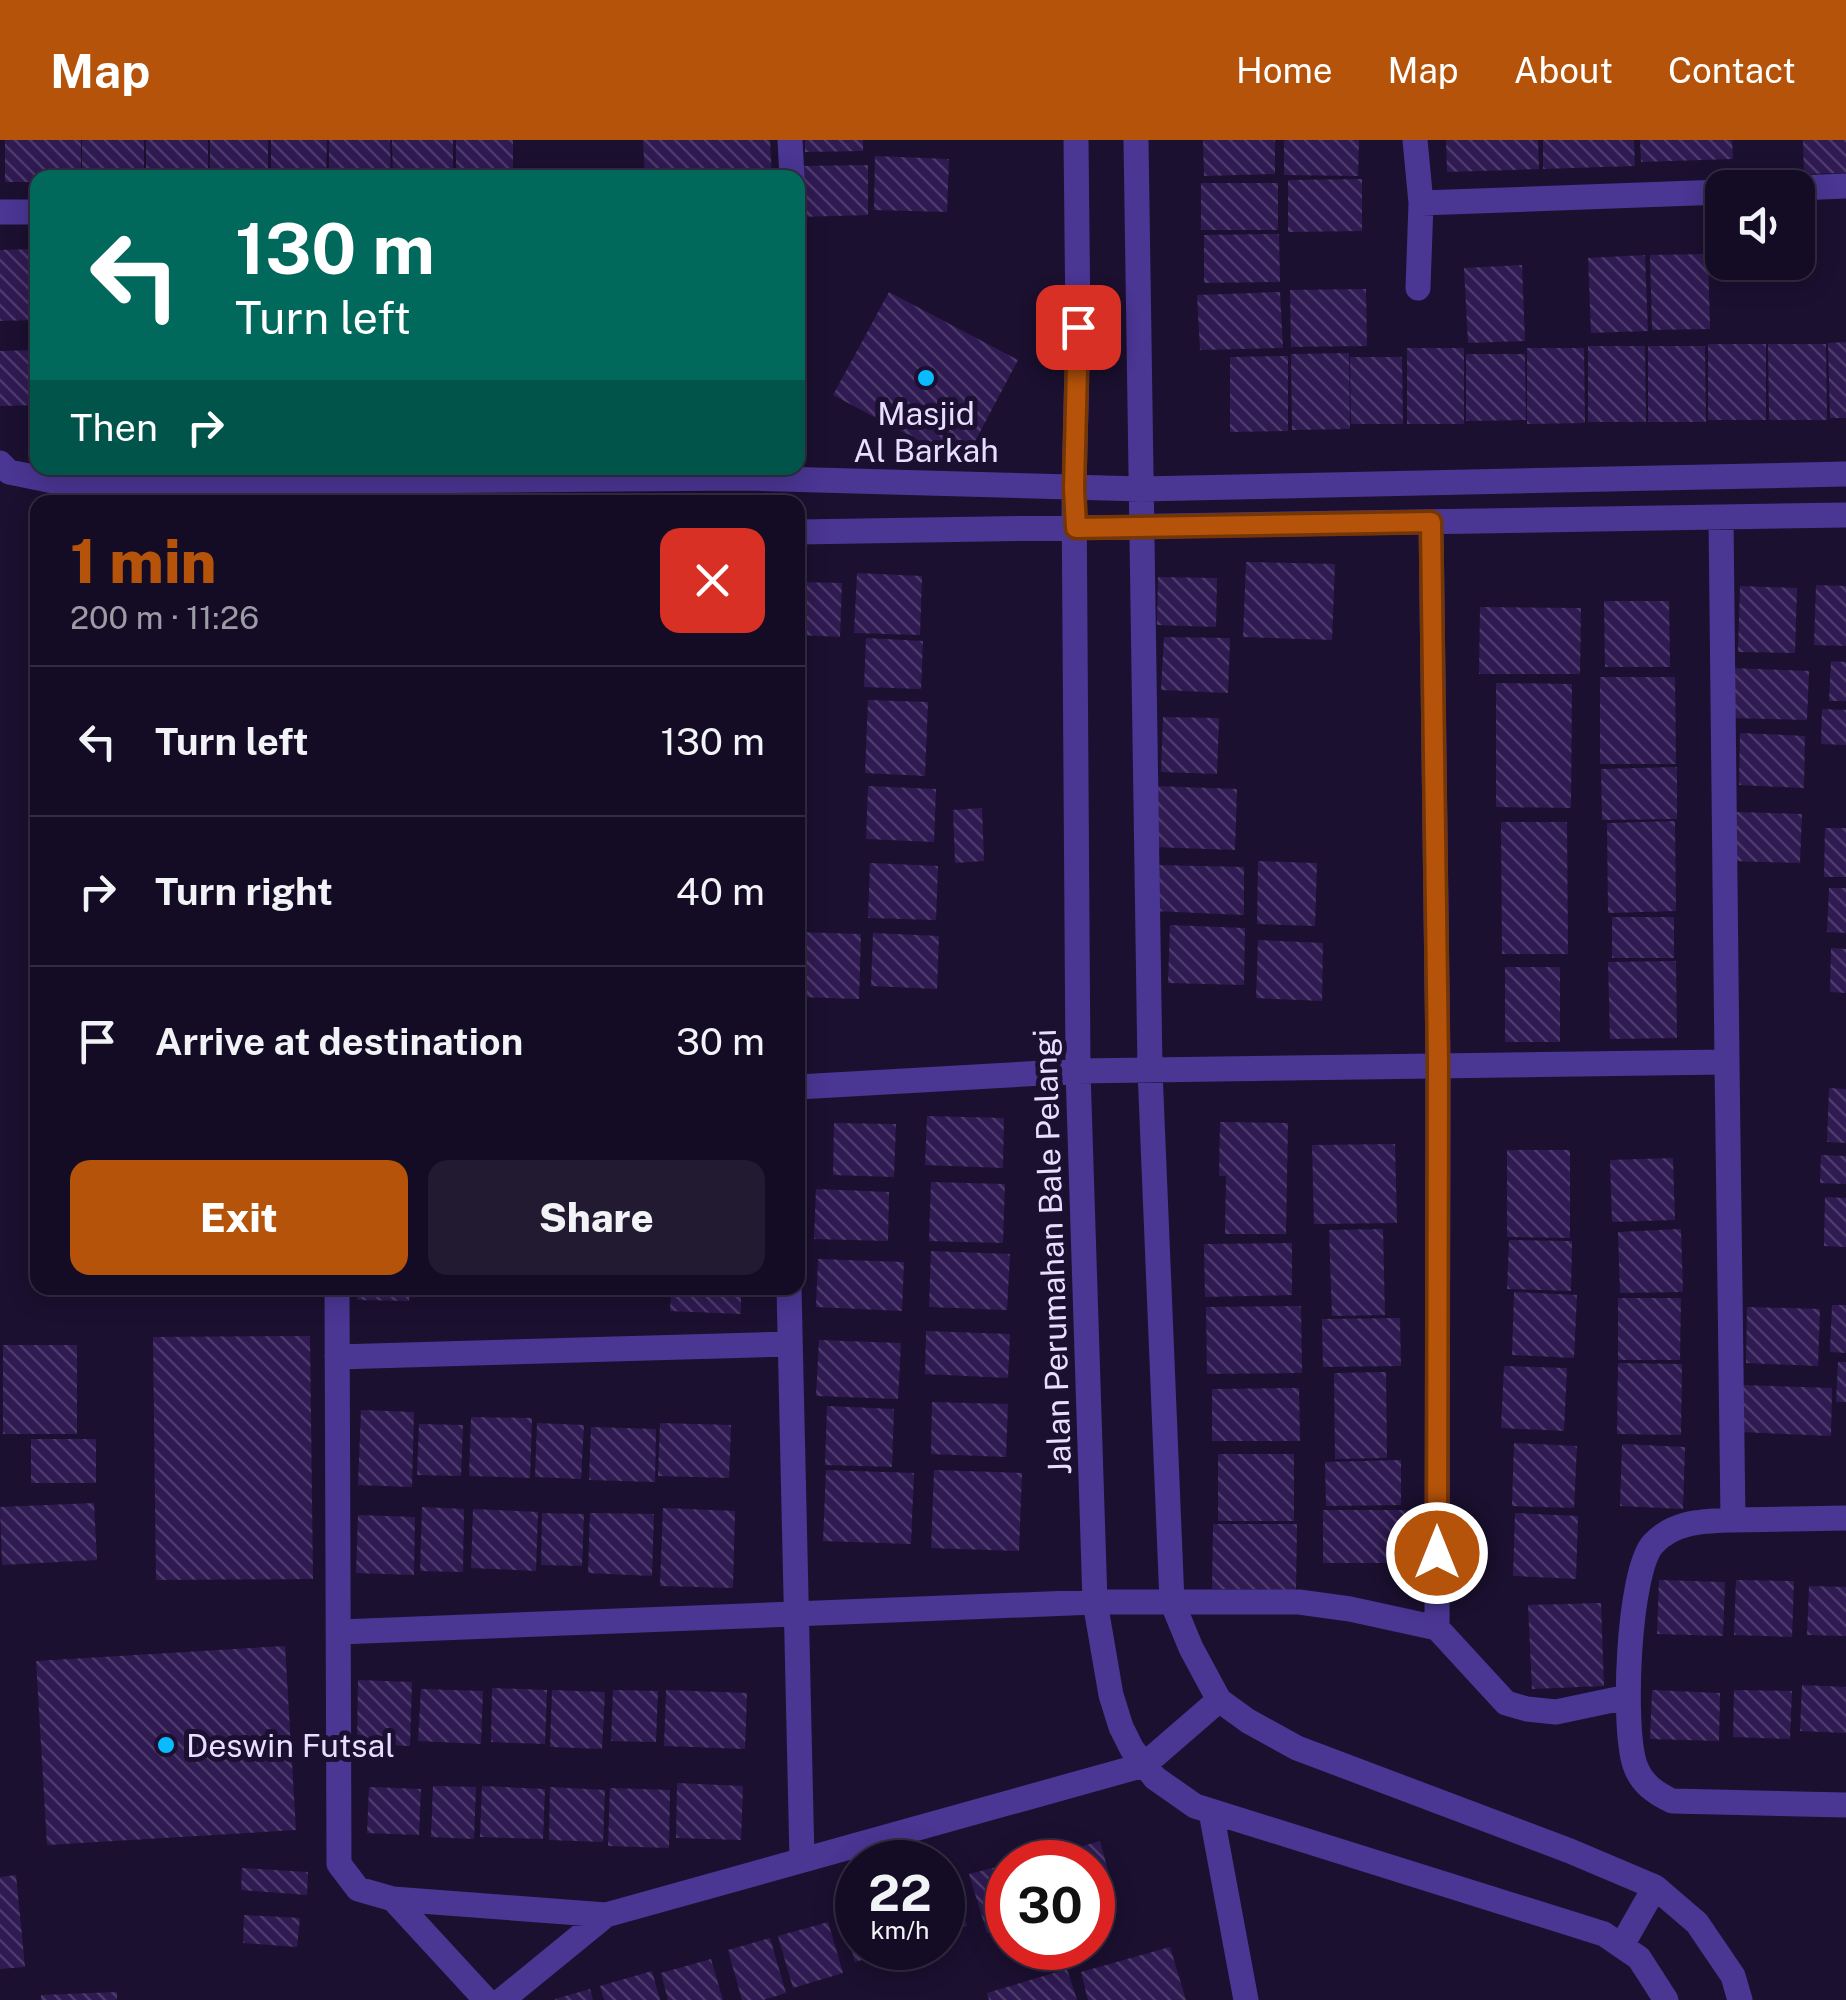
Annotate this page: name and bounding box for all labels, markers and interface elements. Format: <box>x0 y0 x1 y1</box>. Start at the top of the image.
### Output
text: Map <box>50 42 150 99</box>
text: Home <box>1236 50 1333 91</box>
text: Map <box>1388 50 1459 91</box>
text: About <box>1514 50 1613 91</box>
text: Contact <box>1668 50 1796 91</box>
map controls <box>1705 170 1815 280</box>
button: sound <box>1705 170 1815 280</box>
text: 130 m <box>235 207 435 290</box>
icon: left <box>70 210 200 340</box>
pin <box>1036 285 1121 370</box>
text: Turn left <box>235 291 411 344</box>
icon: arrive <box>1051 300 1106 355</box>
marker: Masjid Al Barkah <box>915 367 937 389</box>
place label: Masjid Al Barkah <box>853 395 999 469</box>
icon: right <box>178 400 233 455</box>
text: Then <box>70 405 158 450</box>
text: 1 min <box>70 526 217 597</box>
button: close <box>660 528 765 633</box>
text: 200 m · 11:26 <box>70 599 259 636</box>
icon: left <box>70 714 125 769</box>
text: Turn left <box>155 719 309 764</box>
text: 130 m <box>660 719 765 764</box>
icon: right <box>70 864 125 919</box>
text: Turn right <box>155 869 333 914</box>
text: 40 m <box>676 869 765 914</box>
icon: arrive <box>70 1014 125 1069</box>
text: Arrive at destination <box>155 1019 523 1064</box>
text: 30 m <box>676 1019 765 1064</box>
street label: Jalan Perumahan Bale Pelangi <box>1026 1028 1078 1476</box>
button: Exit <box>70 1160 408 1275</box>
button: Share <box>428 1160 765 1275</box>
position arrow <box>1385 1501 1489 1605</box>
place label: Deswin Futsal <box>186 1727 395 1764</box>
marker: Deswin Futsal <box>155 1734 177 1756</box>
speed limit sign: 30 <box>985 1840 1115 1970</box>
text: 22 <box>868 1863 932 1922</box>
text: km/h <box>871 1915 929 1945</box>

